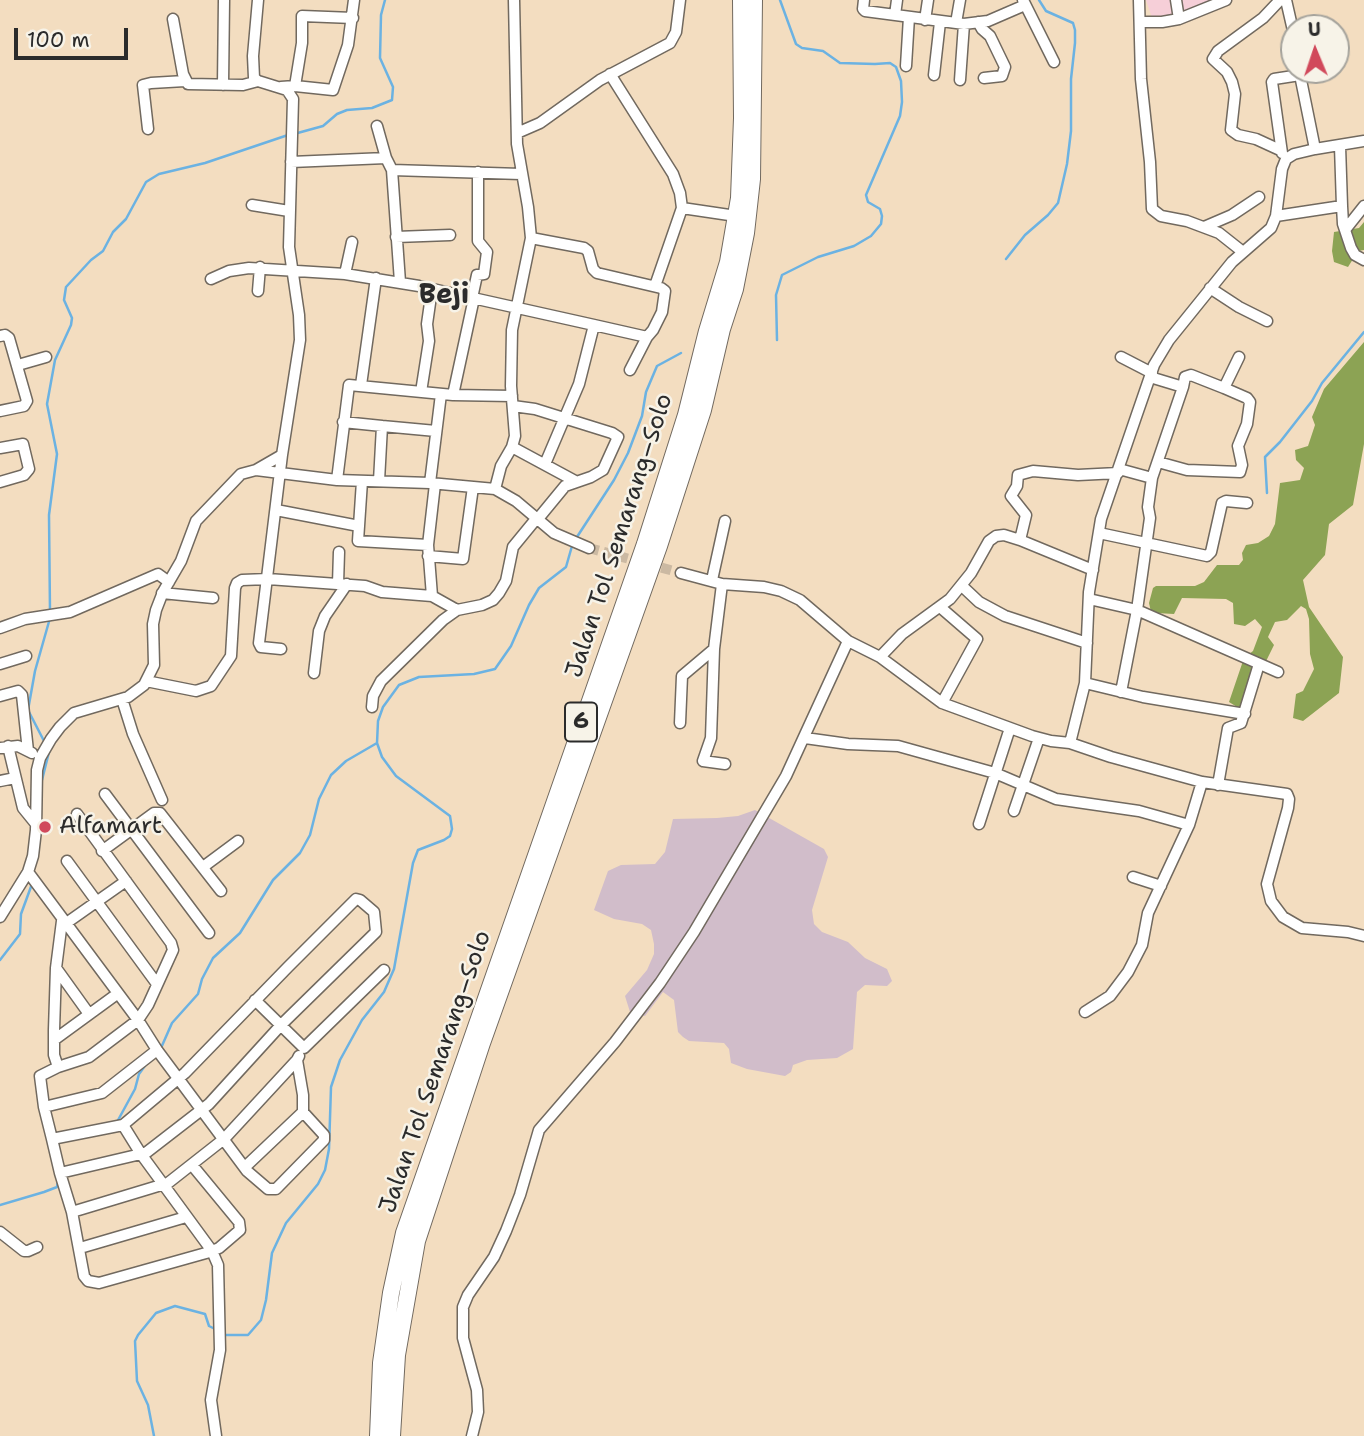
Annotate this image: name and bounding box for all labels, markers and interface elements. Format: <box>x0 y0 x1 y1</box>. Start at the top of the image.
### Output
scale bar <box>18 14 131 58</box>
north arrow <box>1280 14 1350 84</box>
text: U <box>1307 17 1321 42</box>
text: 100 m <box>27 26 90 54</box>
district label: Beji <box>419 279 469 313</box>
street label: Jalan Tol Semarang–Solo <box>560 390 680 682</box>
road number: 6 <box>565 702 597 742</box>
place label: Alfamart <box>59 813 162 841</box>
marker: Alfamart <box>37 819 53 835</box>
street label: Jalan Tol Semarang–Solo <box>374 927 498 1217</box>

